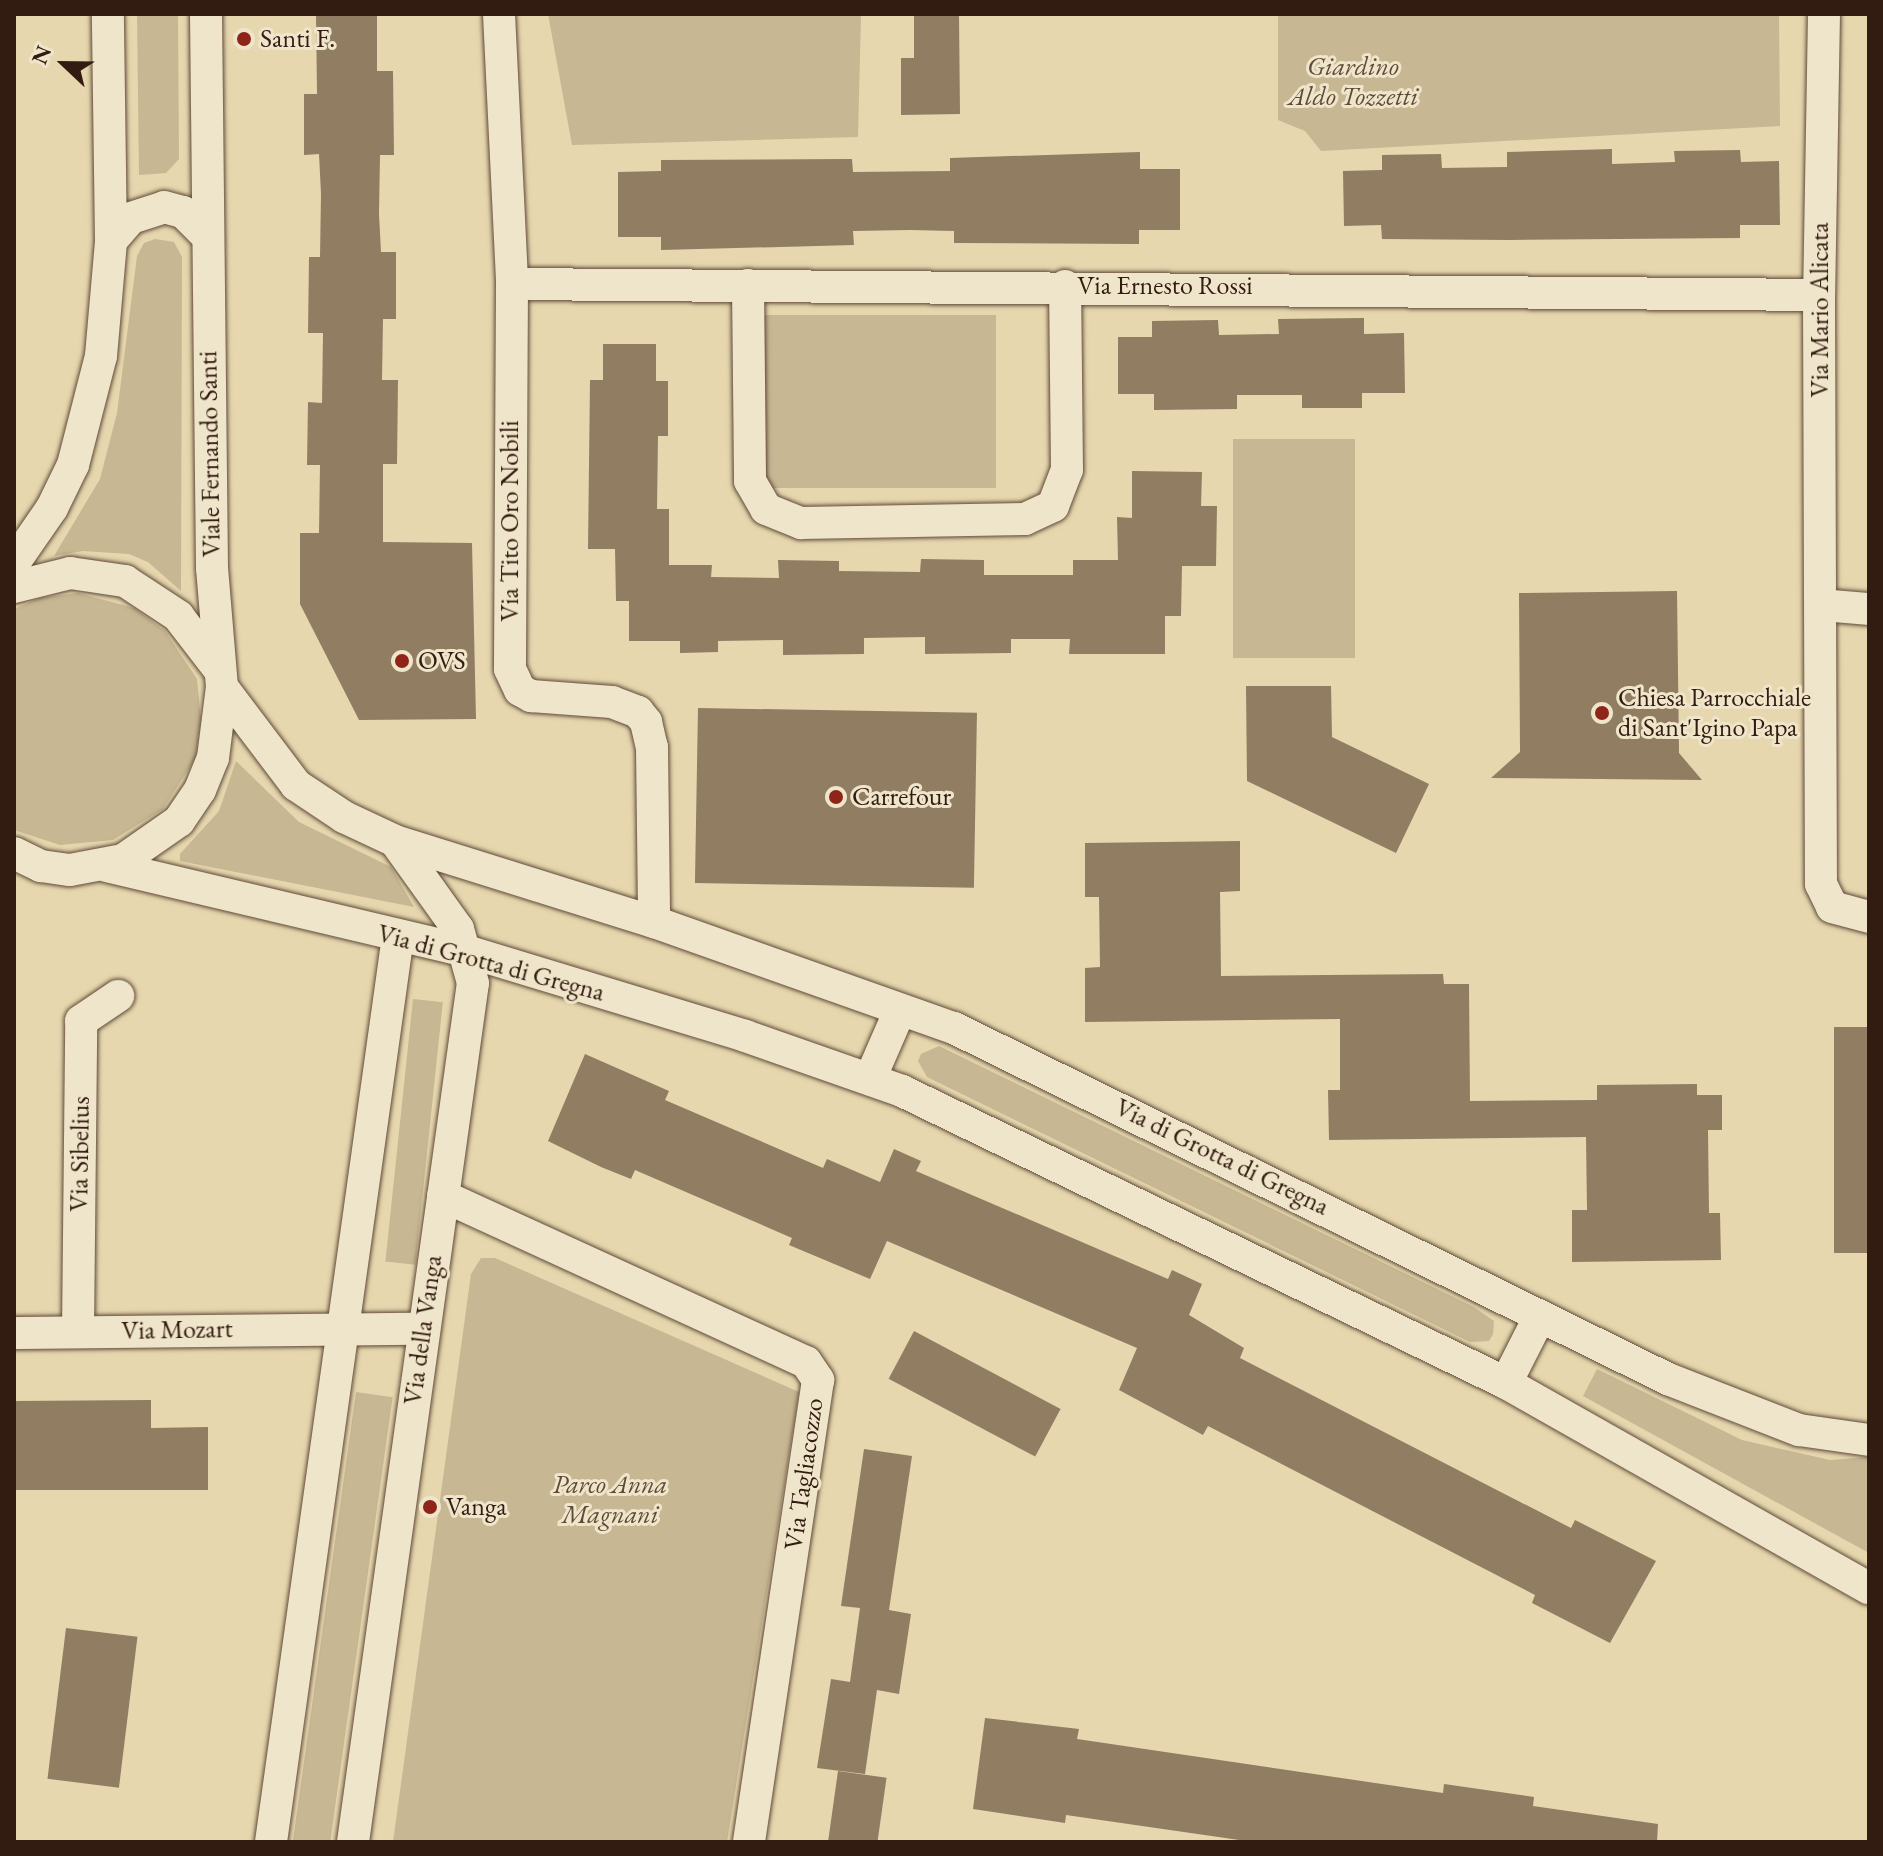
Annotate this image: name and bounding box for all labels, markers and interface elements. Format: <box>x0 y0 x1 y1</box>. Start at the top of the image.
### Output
place label: Santi F. <box>260 23 335 55</box>
north arrow <box>24 24 104 104</box>
marker: Santi F. <box>235 30 253 48</box>
text: N <box>25 41 58 69</box>
park label: Giardino Aldo Tozzetti <box>1288 51 1418 112</box>
street label: Via Mario Alicata <box>1804 222 1836 398</box>
street label: Via Ernesto Rossi <box>1077 270 1253 302</box>
street label: Viale Fernando Santi <box>193 351 227 557</box>
street label: Via Tito Oro Nobili <box>494 420 526 622</box>
place label: OVS <box>418 645 466 677</box>
marker: OVS <box>393 652 411 670</box>
place label: Chiesa Parrocchiale di Sant'Igino Papa <box>1618 682 1811 744</box>
marker: Chiesa Parrocchiale di Sant'Igino Papa <box>1593 704 1611 722</box>
place label: Carrefour <box>852 781 951 813</box>
marker: Carrefour <box>827 788 845 806</box>
street label: Via di Grotta di Gregna <box>374 918 608 1008</box>
street label: Via di Grotta di Gregna <box>1110 1092 1334 1222</box>
street label: Via Sibelius <box>63 1096 97 1212</box>
street label: Via della Vanga <box>397 1253 449 1407</box>
street label: Via Mozart <box>121 1313 233 1347</box>
street label: Via Tagliacozzo <box>778 1396 830 1552</box>
park label: Parco Anna Magnani <box>553 1469 667 1530</box>
place label: Vanga <box>446 1491 507 1523</box>
marker: Vanga <box>421 1498 439 1516</box>

